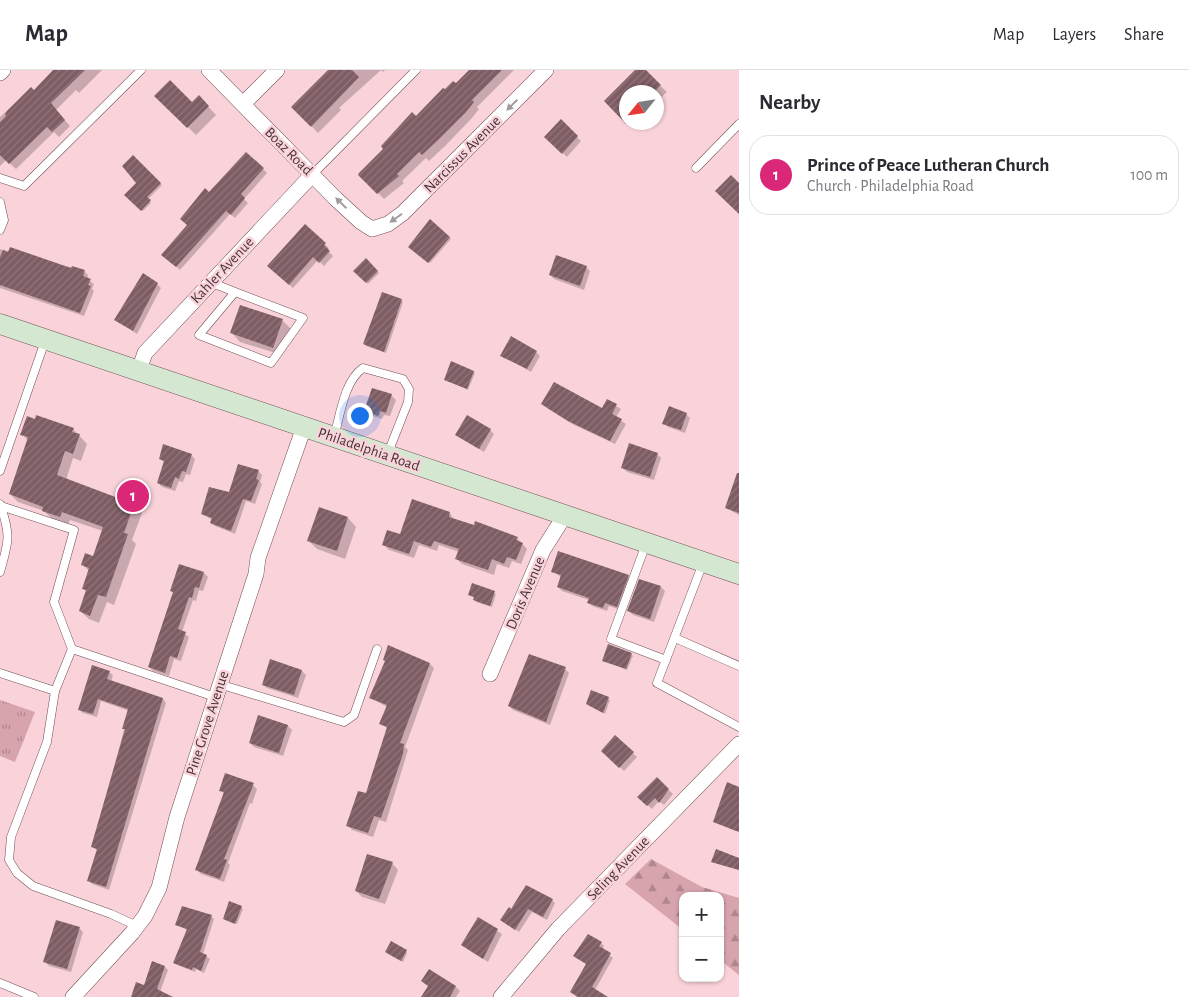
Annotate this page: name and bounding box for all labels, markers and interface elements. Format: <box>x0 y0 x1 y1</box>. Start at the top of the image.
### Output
text: Map <box>25 22 68 46</box>
text: Map <box>993 26 1024 44</box>
text: Layers <box>1052 26 1096 44</box>
text: Share <box>1124 26 1164 44</box>
north arrow <box>619 85 664 130</box>
text: Nearby <box>759 92 820 113</box>
one-way arrow <box>506 98 518 110</box>
street label: Narcissus Avenue <box>421 113 504 196</box>
street label: Boaz Road <box>262 125 316 178</box>
text: Prince of Peace Lutheran Church <box>807 156 1049 175</box>
text: 1 <box>773 167 779 183</box>
text: 100 m <box>1130 167 1168 183</box>
text: Church · Philadelphia Road <box>807 178 974 194</box>
one-way arrow <box>335 197 347 209</box>
one-way arrow <box>389 213 403 223</box>
street label: Kahler Avenue <box>188 234 257 306</box>
your location <box>347 403 373 429</box>
street label: Philadelphia Road <box>316 425 422 474</box>
pin: 1 <box>117 477 149 515</box>
street label: Doris Avenue <box>503 555 547 632</box>
street label: Pine Grove Avenue <box>184 669 231 777</box>
street label: Seling Avenue <box>584 833 652 903</box>
map controls <box>679 892 724 982</box>
button: + <box>679 892 724 937</box>
button: − <box>679 937 724 982</box>

